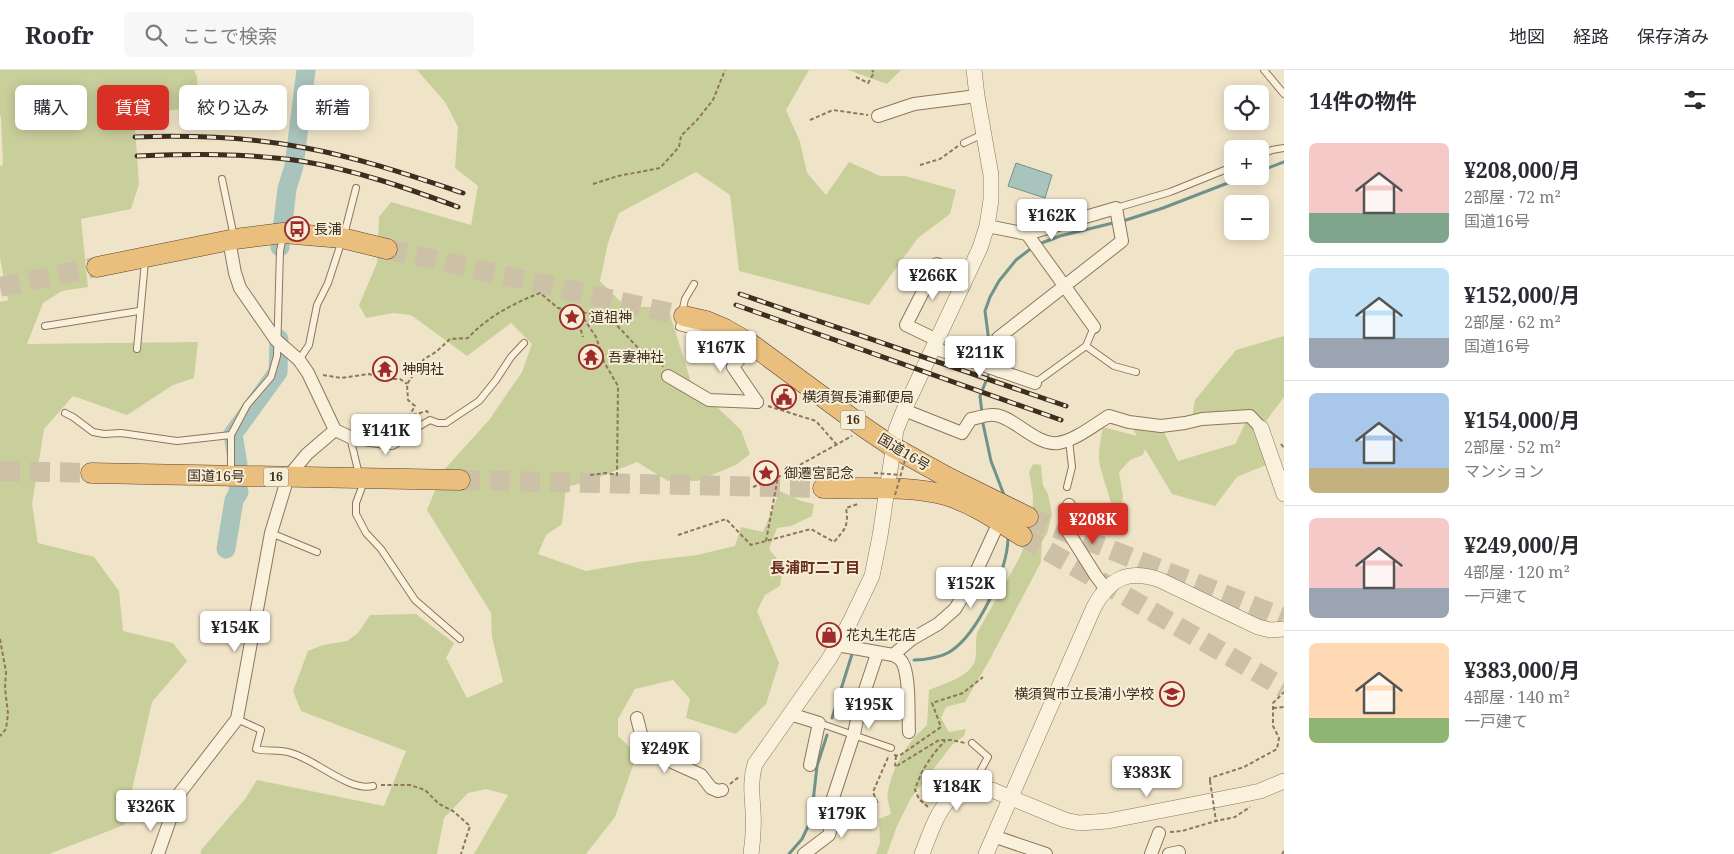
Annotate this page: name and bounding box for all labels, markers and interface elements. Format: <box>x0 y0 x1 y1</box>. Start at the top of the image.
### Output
search box <box>124 12 474 57</box>
text: Roofr <box>25 18 94 51</box>
icon: search <box>142 21 170 49</box>
text: ここで検索 <box>182 23 277 49</box>
text: 地図 <box>1509 24 1545 48</box>
text: 経路 <box>1573 24 1609 48</box>
text: 保存済み <box>1637 24 1709 48</box>
chip: 購入 <box>15 85 87 130</box>
chip: 賃貸 <box>97 85 169 130</box>
chip: 絞り込み <box>179 85 287 130</box>
chip: 新着 <box>297 85 369 130</box>
map controls <box>1224 85 1269 240</box>
button: locate <box>1224 85 1269 130</box>
icon: filters <box>1681 86 1709 114</box>
text: 14件の物件 <box>1309 87 1417 115</box>
button: + <box>1224 140 1269 185</box>
text: ¥208,000/月 <box>1464 156 1580 184</box>
icon: home <box>1349 163 1409 223</box>
text: 2部屋 · 72 m² <box>1464 186 1561 208</box>
button: − <box>1224 195 1269 240</box>
pin: ¥162K <box>1017 198 1087 241</box>
text: ¥162K <box>1028 204 1076 226</box>
text: 国道16号 <box>1464 210 1530 232</box>
bus stop icon: 長浦 <box>284 216 310 242</box>
place label: 長浦 <box>314 219 342 238</box>
pin: ¥266K <box>898 258 968 301</box>
text: ¥266K <box>909 264 957 286</box>
text: ¥152,000/月 <box>1464 281 1580 309</box>
icon: home <box>1349 288 1409 348</box>
place icon: 道祖神 <box>559 304 585 330</box>
place label: 道祖神 <box>590 307 632 326</box>
text: 2部屋 · 62 m² <box>1464 311 1561 333</box>
pin: ¥167K <box>686 330 756 373</box>
text: 国道16号 <box>1464 335 1530 357</box>
text: ¥167K <box>697 336 745 358</box>
pin: ¥211K <box>945 336 1015 378</box>
text: ¥211K <box>956 341 1004 363</box>
temple icon: 吾妻神社 <box>578 344 604 370</box>
place label: 吾妻神社 <box>608 347 664 366</box>
temple icon: 神明社 <box>372 356 398 382</box>
place label: 神明社 <box>402 359 444 378</box>
public building icon: 横須賀長浦郵便局 <box>771 384 797 410</box>
place label: 横須賀長浦郵便局 <box>802 387 914 406</box>
text: ¥154,000/月 <box>1464 406 1580 434</box>
road number: 16 <box>840 410 866 430</box>
icon: home <box>1349 413 1409 473</box>
pin: ¥141K <box>351 414 421 456</box>
text: ¥141K <box>362 419 410 441</box>
street label: 国道16号 <box>875 429 934 475</box>
text: 2部屋 · 52 m² <box>1464 436 1561 458</box>
place icon: 御遷宮記念 <box>753 460 779 486</box>
text: マンション <box>1464 460 1544 482</box>
place label: 御遷宮記念 <box>784 463 854 482</box>
street label: 国道16号 <box>187 465 245 486</box>
road number: 16 <box>264 468 288 487</box>
pin: ¥208K <box>1058 502 1128 545</box>
text: ¥208K <box>1069 508 1117 530</box>
text: ¥249,000/月 <box>1464 531 1580 559</box>
icon: home <box>1349 538 1409 598</box>
district label: 長浦町二丁目 <box>770 557 860 577</box>
text: 4部屋 · 120 m² <box>1464 561 1570 583</box>
pin: ¥152K <box>936 566 1006 609</box>
text: ¥152K <box>947 572 995 594</box>
text: 一戸建て <box>1464 585 1528 607</box>
pin: ¥154K <box>200 610 270 653</box>
text: ¥154K <box>211 616 259 638</box>
shop icon: 花丸生花店 <box>816 622 842 648</box>
place label: 花丸生花店 <box>846 625 916 644</box>
text: ¥383,000/月 <box>1464 656 1580 684</box>
icon: home <box>1349 663 1409 723</box>
school or university icon: 横須賀市立長浦小学校 <box>1159 681 1185 707</box>
place label: 横須賀市立長浦小学校 <box>1014 684 1154 703</box>
text: 4部屋 · 140 m² <box>1464 686 1570 708</box>
pin: ¥195K <box>834 688 904 730</box>
text: ¥195K <box>845 693 893 715</box>
text: 一戸建て <box>1464 710 1528 732</box>
pin: ¥249K <box>630 732 700 774</box>
text: ¥249K <box>641 737 689 759</box>
pin: ¥383K <box>1112 756 1182 798</box>
text: ¥383K <box>1123 761 1171 783</box>
pin: ¥184K <box>922 770 992 812</box>
text: ¥184K <box>933 775 981 797</box>
pin: ¥326K <box>116 790 186 832</box>
text: ¥326K <box>127 795 175 817</box>
pin: ¥179K <box>807 796 877 839</box>
text: ¥179K <box>818 802 866 824</box>

